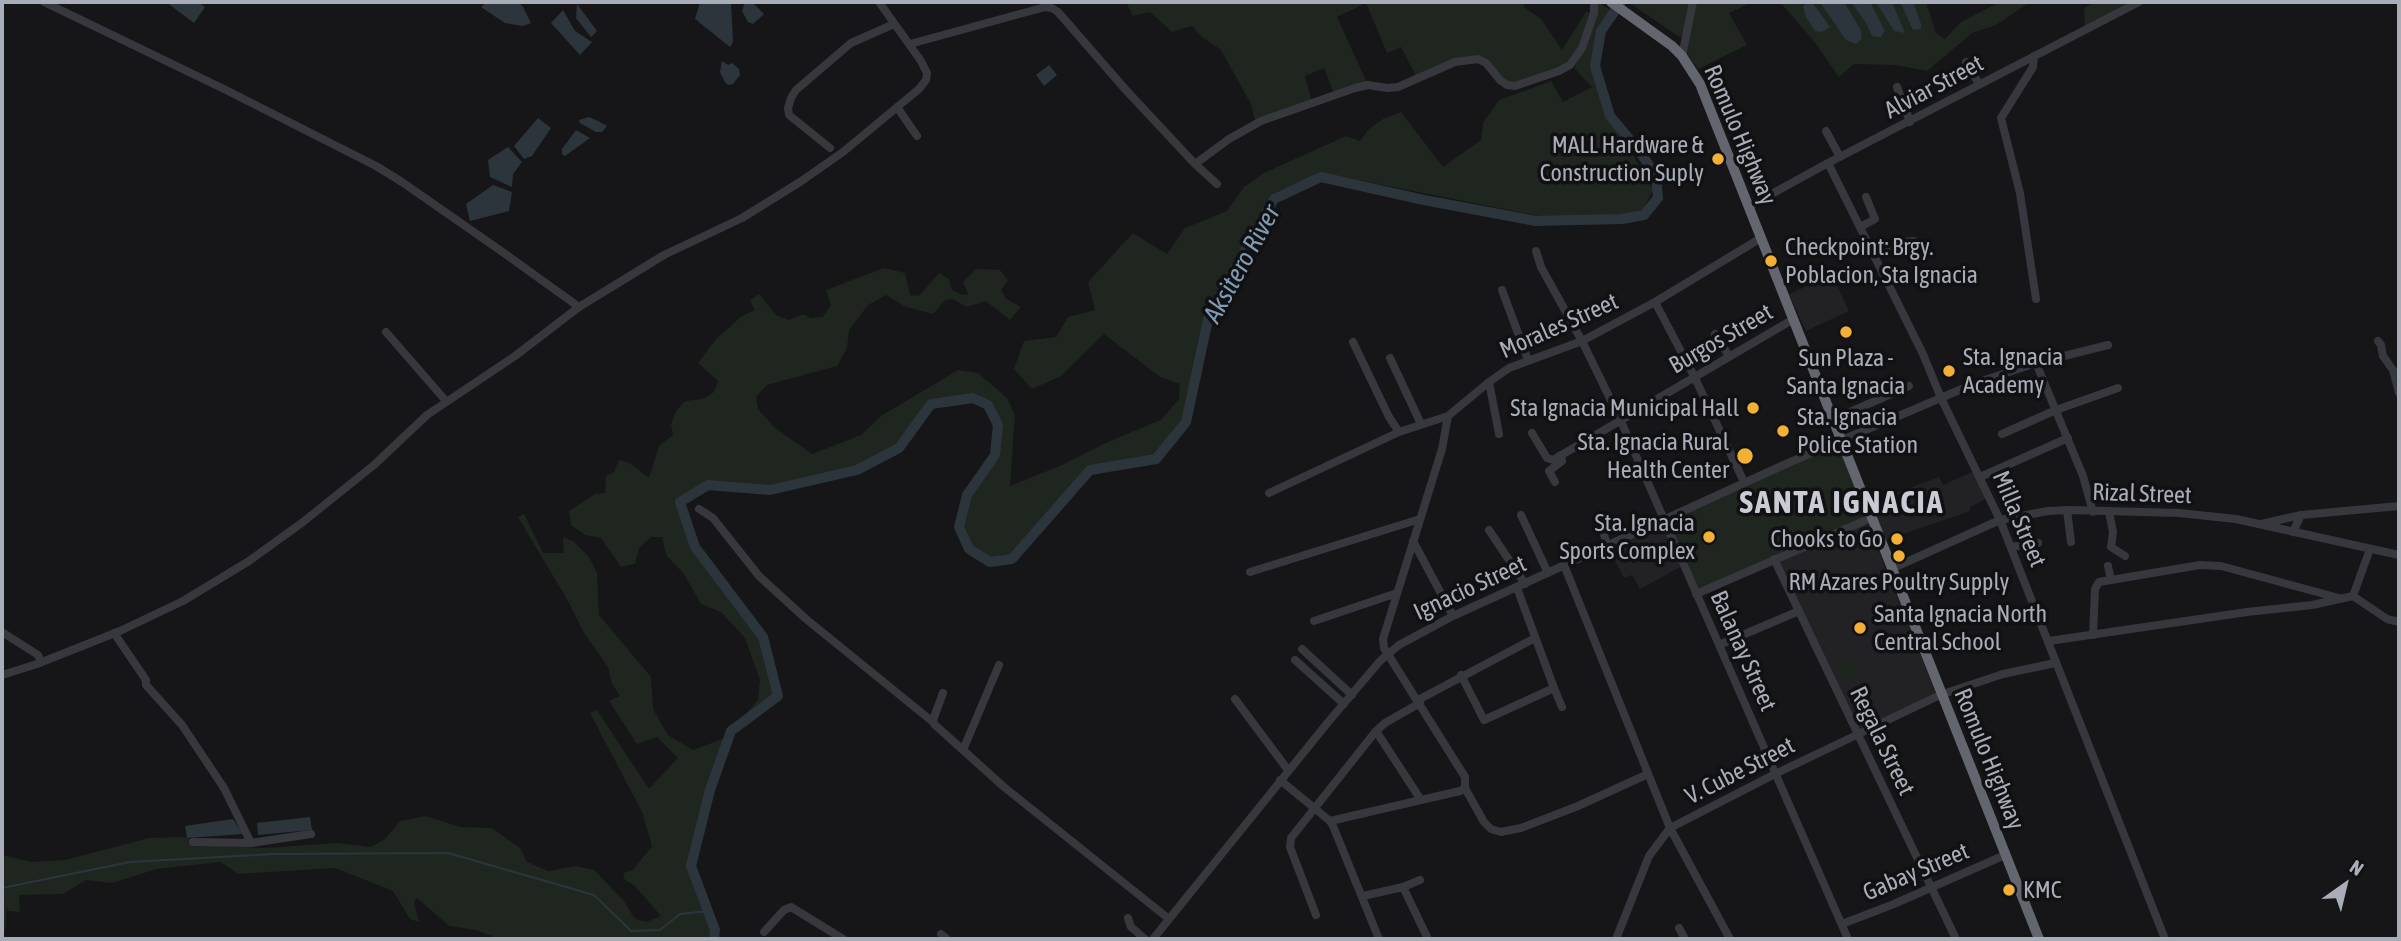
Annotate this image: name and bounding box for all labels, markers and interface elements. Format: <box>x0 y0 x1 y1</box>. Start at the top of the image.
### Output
street label: Alviar Street <box>1880 49 1988 125</box>
street label: Romulo Highway <box>1698 61 1782 209</box>
place label: MALL Hardware & Construction Suply <box>1540 131 1704 187</box>
marker: MALL Hardware & Construction Suply <box>1710 151 1726 167</box>
water label: Aksitero River <box>1197 200 1287 328</box>
place label: Checkpoint: Brgy. Poblacion, Sta Ignacia <box>1785 233 1978 289</box>
marker: Checkpoint: Brgy. Poblacion, Sta Ignacia <box>1763 253 1779 269</box>
street label: Morales Street <box>1495 287 1623 365</box>
street label: Burgos Street <box>1664 298 1778 380</box>
marker: Sun Plaza - Santa Ignacia <box>1838 324 1854 340</box>
place label: Sta. Ignacia Academy <box>1963 343 2064 399</box>
place label: Sun Plaza - Santa Ignacia <box>1786 344 1906 400</box>
marker: Sta. Ignacia Academy <box>1941 363 1957 379</box>
place label: Sta Ignacia Municipal Hall <box>1510 394 1739 422</box>
marker: Sta Ignacia Municipal Hall <box>1745 400 1761 416</box>
place label: Sta. Ignacia Police Station <box>1797 403 1918 459</box>
marker: Sta. Ignacia Police Station <box>1775 423 1791 439</box>
place label: Sta. Ignacia Rural Health Center <box>1577 428 1729 484</box>
marker: Sta. Ignacia Rural Health Center <box>1735 446 1755 466</box>
street label: Milla Street <box>1986 467 2052 571</box>
street label: Rizal Street <box>2092 478 2192 510</box>
district label: SANTA IGNACIA <box>1741 484 1943 522</box>
place label: Sta. Ignacia Sports Complex <box>1560 509 1695 565</box>
place label: Chooks to Go <box>1770 525 1883 553</box>
marker: Sta. Ignacia Sports Complex <box>1701 529 1717 545</box>
marker: Chooks to Go <box>1889 531 1905 547</box>
marker: RM Azares Poultry Supply <box>1891 548 1907 564</box>
street label: Ignacio Street <box>1409 549 1531 627</box>
place label: RM Azares Poultry Supply <box>1788 568 2010 596</box>
street label: Balanay Street <box>1704 586 1782 716</box>
place label: Santa Ignacia North Central School <box>1874 600 2047 656</box>
marker: Santa Ignacia North Central School <box>1852 620 1868 636</box>
street label: Regala Street <box>1843 682 1921 800</box>
street label: Romulo Highway <box>1948 684 2030 834</box>
street label: V. Cube Street <box>1680 731 1800 811</box>
street label: Gabay Street <box>1859 837 1973 907</box>
north arrow <box>2310 850 2380 920</box>
text: N <box>2346 855 2368 880</box>
place label: KMC <box>2023 876 2062 904</box>
marker: KMC <box>2001 882 2017 898</box>

